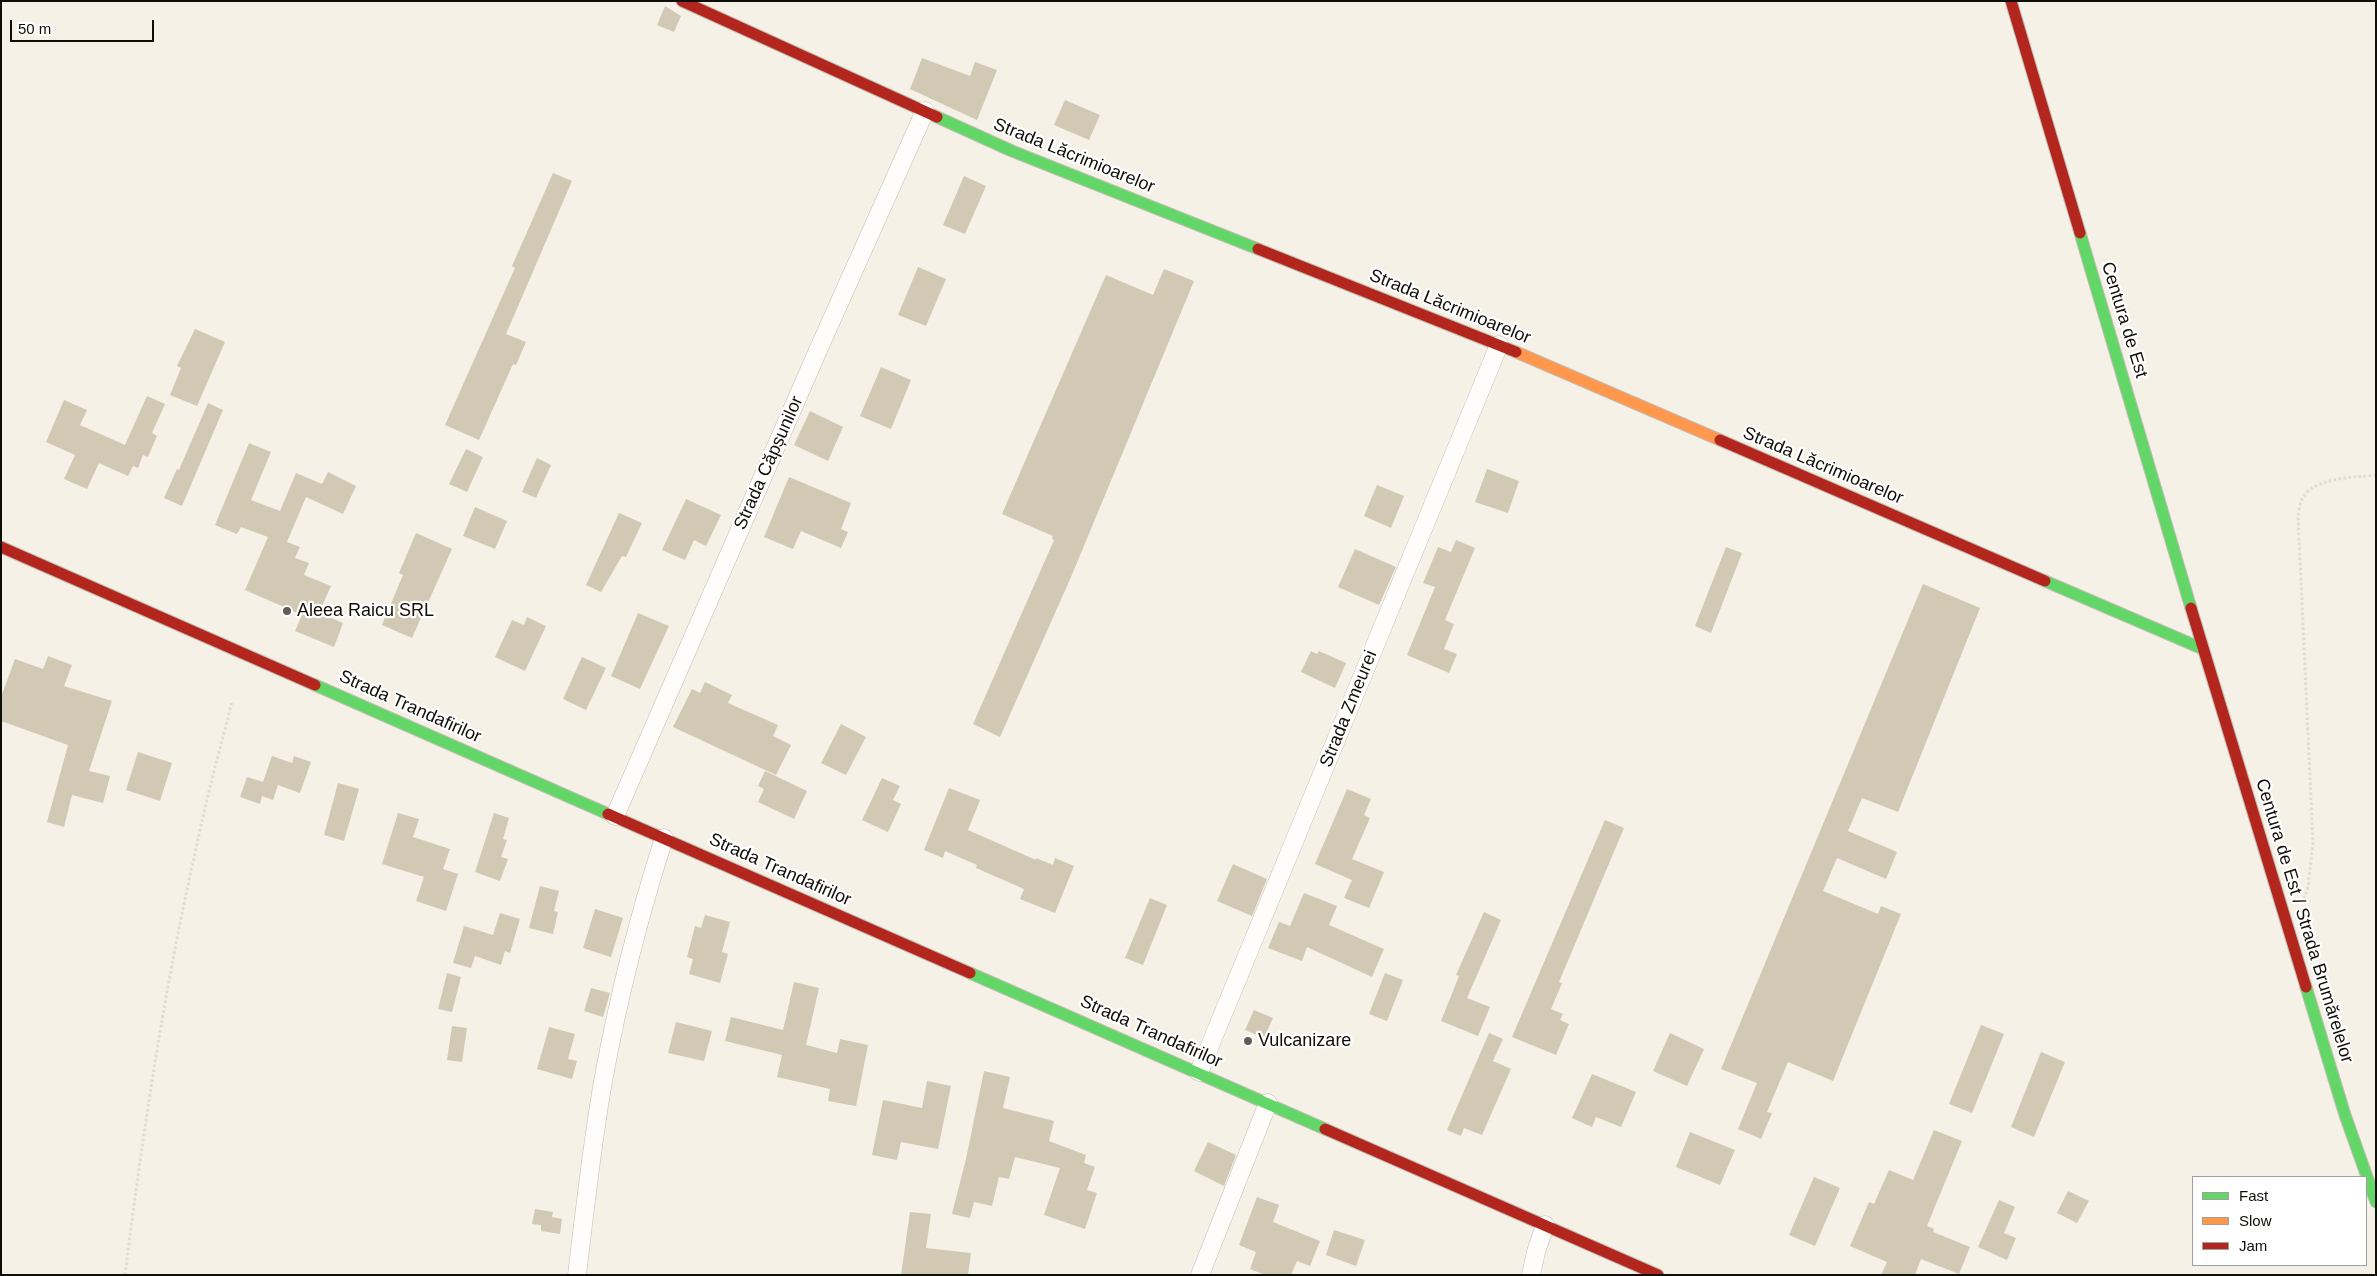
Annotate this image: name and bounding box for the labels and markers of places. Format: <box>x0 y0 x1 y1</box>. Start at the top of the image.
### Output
place label: Aleea Raicu SRL <box>297 600 434 622</box>
marker: Aleea Raicu SRL <box>281 605 293 617</box>
place label: Vulcanizare <box>1258 1030 1351 1052</box>
marker: Vulcanizare <box>1242 1035 1254 1047</box>

